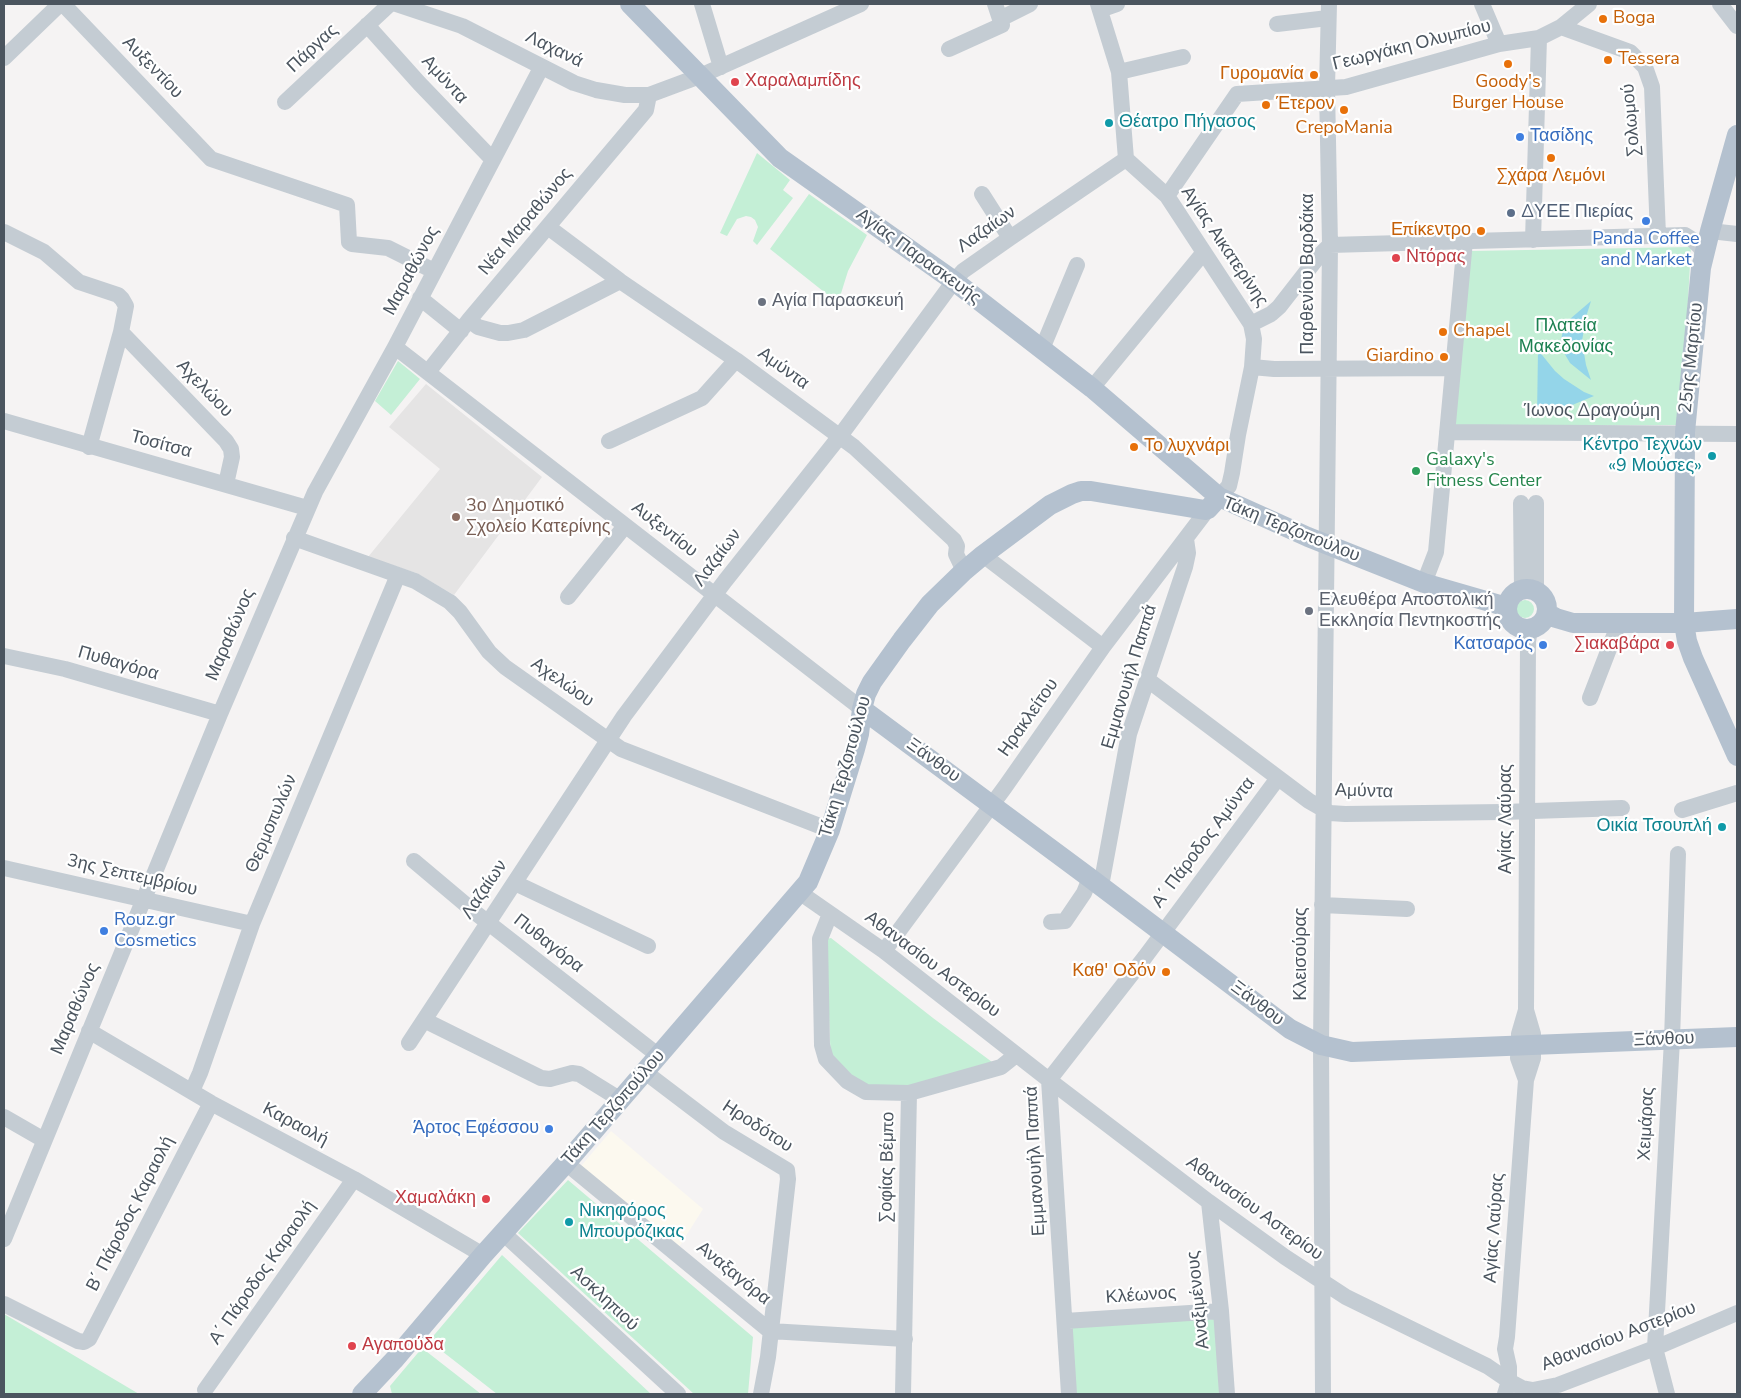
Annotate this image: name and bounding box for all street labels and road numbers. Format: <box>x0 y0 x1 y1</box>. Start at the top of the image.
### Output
street label: Γεωργάκη Ολυμπίου <box>1331 16 1493 76</box>
street label: Πάργας <box>283 20 343 78</box>
street label: Λαχανά <box>522 27 586 73</box>
street label: Αυξεντίου <box>117 32 187 104</box>
street label: Αμύντα <box>416 51 472 109</box>
street label: Σολωμού <box>1618 83 1646 157</box>
street label: Νέα Μαραθώνος <box>475 164 577 280</box>
street label: Αγίας Αικατερίνης <box>1176 183 1272 311</box>
street label: Παρθενίου Βαρδάκα <box>1298 193 1320 355</box>
street label: Λαζαίων <box>954 202 1020 258</box>
street label: Αγίας Παρασκευής <box>851 204 985 310</box>
street label: Μαραθώνος <box>380 223 444 319</box>
street label: 25ης Μαρτίου <box>1675 302 1709 414</box>
street label: Αμύντα <box>753 343 813 395</box>
street label: Αχελώου <box>171 356 237 422</box>
street label: Ίωνος Δραγούμη <box>1524 401 1660 423</box>
street label: Τοσίτσα <box>128 426 194 464</box>
street label: Τάκη Τερζοπούλου <box>1219 493 1363 567</box>
street label: Αυξεντίου <box>627 498 701 562</box>
street label: Λαζαίων <box>689 525 747 591</box>
street label: Μαραθώνος <box>202 586 260 684</box>
street label: Εμμανουήλ Παππά <box>1098 602 1162 752</box>
street label: Πυθαγόρα <box>75 642 161 686</box>
street label: Αχελώου <box>526 654 598 712</box>
street label: Ηρακλείτου <box>994 675 1064 761</box>
street label: Τάκη Τερζοπούλου <box>815 694 877 840</box>
street label: Ξάνθου <box>902 734 964 788</box>
street label: Αγίας Λαύρας <box>1496 764 1518 874</box>
street label: Θερμοπυλών <box>242 772 302 876</box>
street label: Α΄ Πάροδος Αμύντα <box>1148 773 1260 913</box>
street label: Αμύντα <box>1335 780 1393 804</box>
street label: 3ης Σεπτεμβρίου <box>65 850 199 902</box>
street label: Λαζαίων <box>457 856 513 924</box>
street label: Αθανασίου Αστερίου <box>860 907 1004 1023</box>
street label: Κλεισούρας <box>1291 907 1313 1001</box>
street label: Πυθαγόρα <box>509 910 587 978</box>
street label: Μαραθώνος <box>47 960 105 1058</box>
street label: Ξάνθου <box>1226 977 1288 1031</box>
street label: Ξάνθου <box>1633 1028 1695 1052</box>
street label: Τάκη Τερζοπούλου <box>558 1046 670 1170</box>
street label: Εμμανουήλ Παππά <box>1021 1086 1051 1236</box>
street label: Χειμάρας <box>1634 1087 1660 1161</box>
street label: Ηροδότου <box>718 1096 796 1158</box>
street label: Καραολή <box>258 1099 332 1151</box>
street label: Σοφίας Βέμπο <box>876 1111 900 1223</box>
street label: Β΄ Πάροδος Καραολή <box>83 1133 179 1295</box>
street label: Αθανασίου Αστερίου <box>1181 1152 1327 1266</box>
street label: Αγίας Λαύρας <box>1480 1172 1510 1284</box>
street label: Α΄ Πάροδος Καραολή <box>205 1197 321 1349</box>
street label: Αναξαγόρα <box>692 1238 774 1310</box>
street label: Αναξιμένους <box>1183 1250 1215 1350</box>
street label: Ασκληπιού <box>565 1262 643 1336</box>
street label: Κλέωνος <box>1105 1283 1177 1309</box>
street label: Αθανασίου Αστερίου <box>1539 1298 1699 1376</box>

